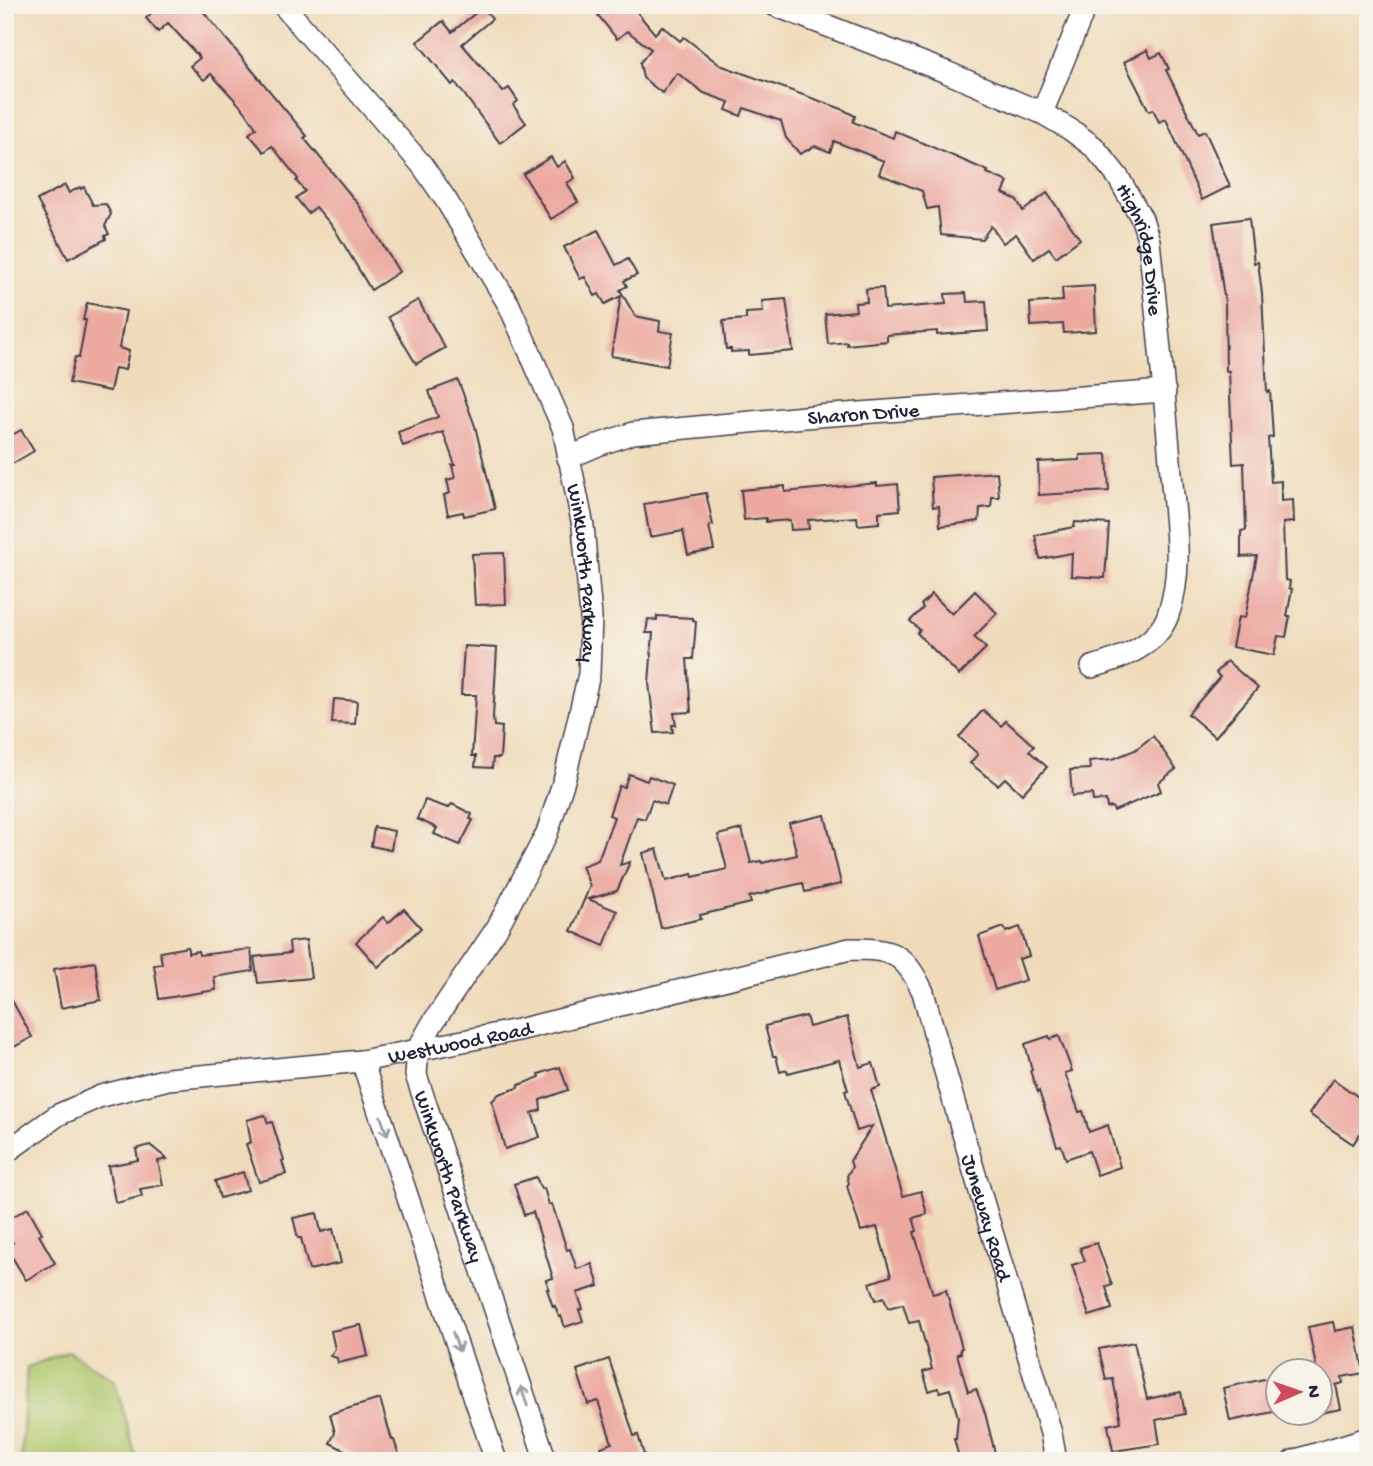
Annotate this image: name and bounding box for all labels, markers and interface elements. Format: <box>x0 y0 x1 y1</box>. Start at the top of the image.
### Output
street label: Highridge Drive <box>1108 180 1166 318</box>
street label: Sharon Drive <box>807 400 921 433</box>
street label: Winkworth Parkway <box>559 482 600 663</box>
street label: Westwood Road <box>386 1018 537 1071</box>
street label: Winkworth Parkway <box>406 1088 487 1266</box>
one-way arrow <box>378 1115 391 1137</box>
street label: Juneway Road <box>954 1152 1015 1286</box>
one-way arrow <box>451 1330 463 1352</box>
north arrow <box>1264 1358 1334 1428</box>
one-way arrow <box>517 1385 530 1407</box>
text: N <box>1301 1385 1324 1398</box>

